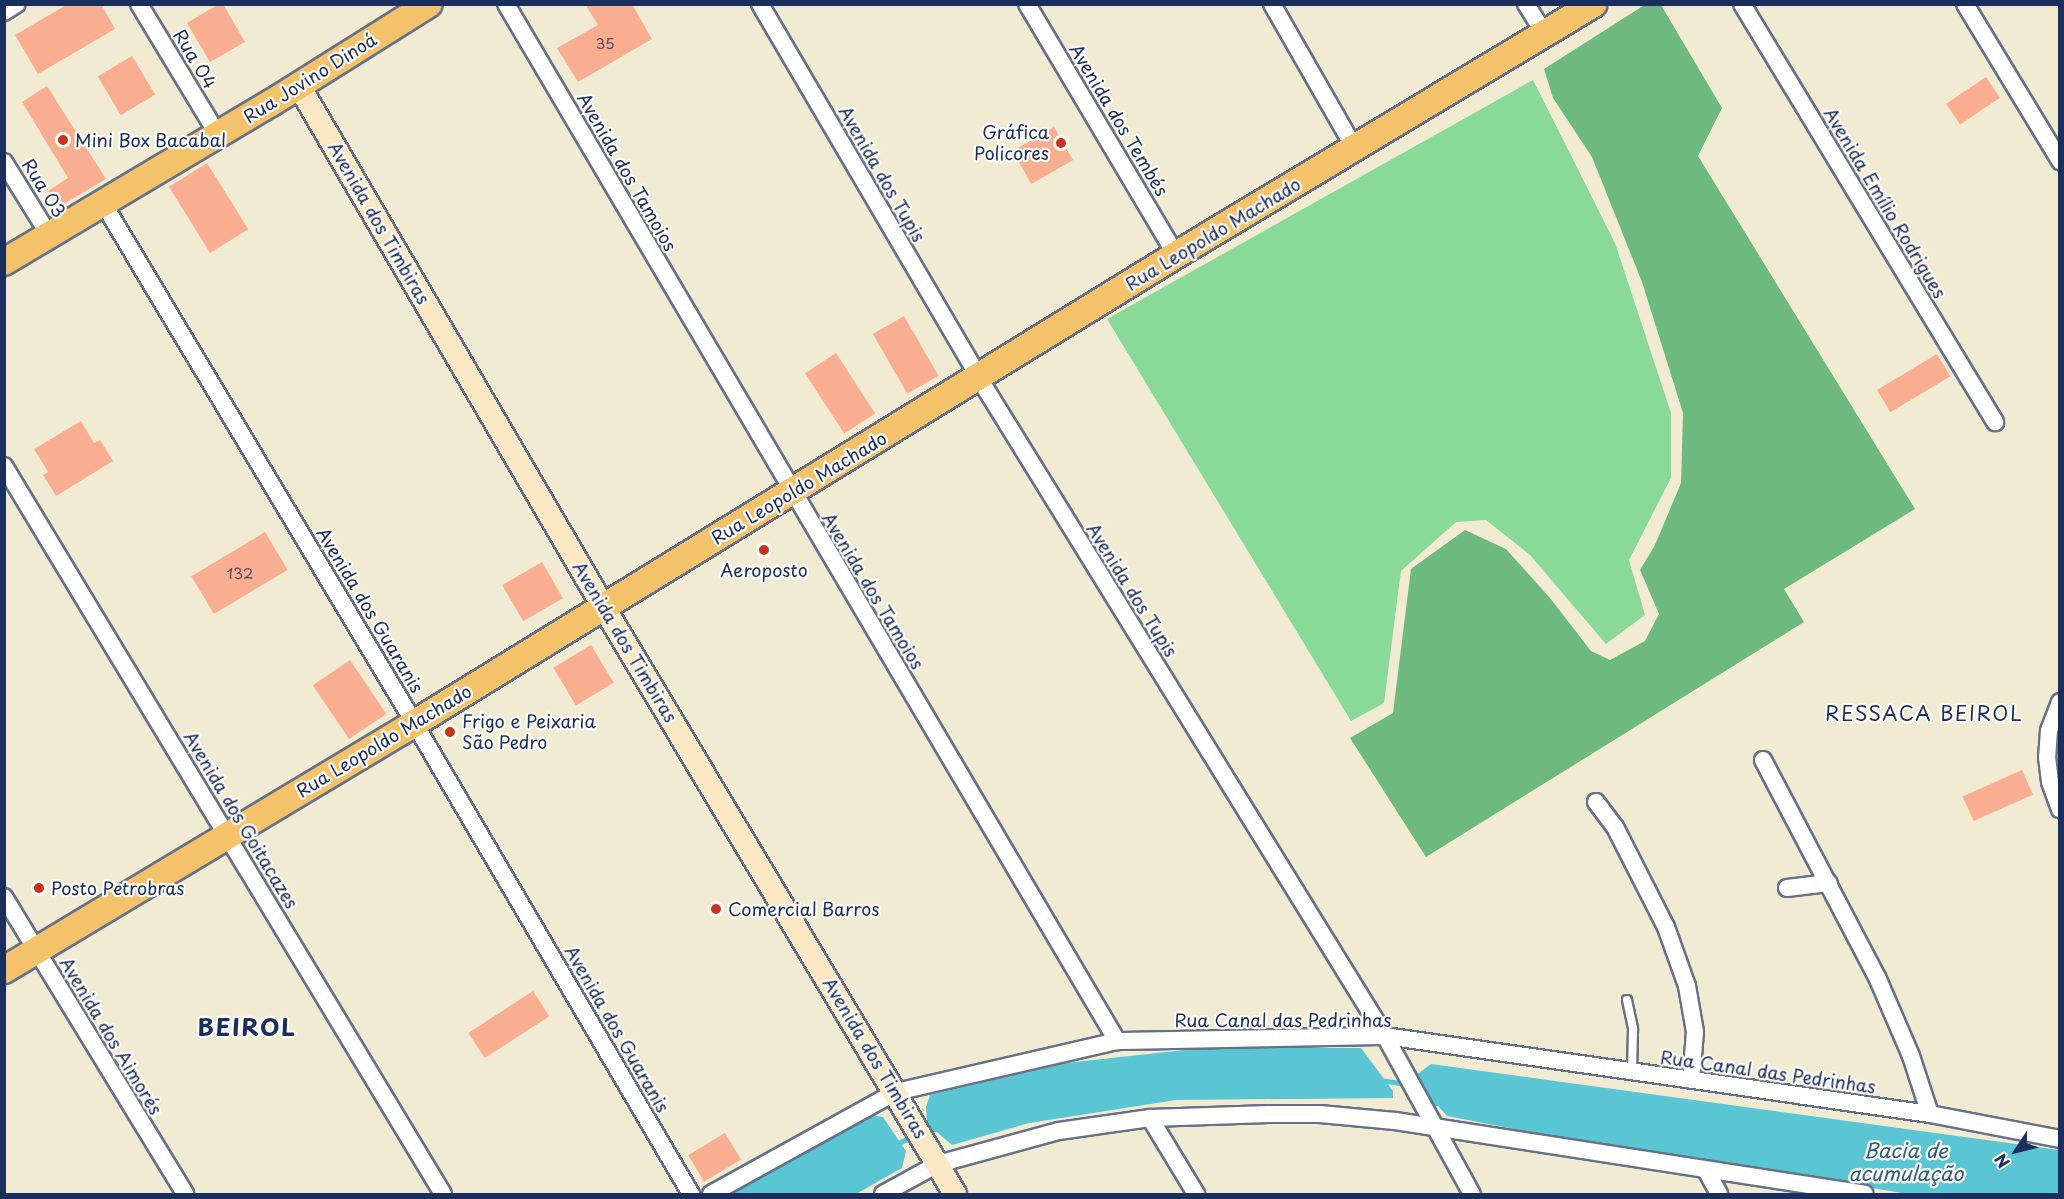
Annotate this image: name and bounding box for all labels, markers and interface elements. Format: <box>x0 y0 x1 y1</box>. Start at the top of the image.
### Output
street label: Rua 04 <box>169 25 221 93</box>
street label: Rua Jovino Dinoá <box>240 29 380 127</box>
house number: 35 <box>595 34 615 52</box>
street label: Avenida dos Tembés <box>1065 40 1173 200</box>
street label: Avenida dos Tamoios <box>573 89 681 255</box>
street label: Avenida dos Tupis <box>834 102 930 246</box>
street label: Avenida Emílio Rodrigues <box>1819 104 1951 302</box>
place label: Gráfica Policores <box>974 122 1049 164</box>
place label: Mini Box Bacabal <box>75 129 228 151</box>
marker: Mini Box Bacabal <box>56 133 70 147</box>
marker: Gráfica Policores <box>1054 136 1068 150</box>
street label: Avenida dos Timbiras <box>324 138 434 308</box>
street label: Rua 03 <box>18 155 70 221</box>
street label: Rua Leopoldo Machado <box>1121 173 1305 295</box>
street label: Rua Leopoldo Machado <box>707 427 891 549</box>
street label: Avenida dos Tamoios <box>817 508 929 674</box>
street label: Avenida dos Tupis <box>1082 519 1182 661</box>
street label: Avenida dos Guaranis <box>312 523 428 697</box>
marker: Aeroposto <box>757 543 771 557</box>
street label: Avenida dos Timbiras <box>568 557 682 727</box>
place label: Aeroposto <box>720 559 808 581</box>
house number: 132 <box>227 564 253 582</box>
street label: Rua Leopoldo Machado <box>292 680 476 802</box>
district label: RESSACA BEIROL <box>1825 701 2023 725</box>
place label: Frigo e Peixaria São Pedro <box>462 711 597 754</box>
marker: Frigo e Peixaria São Pedro <box>443 725 457 739</box>
street label: Avenida dos Goitacazes <box>179 727 303 913</box>
place label: Posto Petrobras <box>51 877 185 899</box>
marker: Posto Petrobras <box>32 881 46 895</box>
place label: Comercial Barros <box>728 898 879 920</box>
marker: Comercial Barros <box>709 902 723 916</box>
street label: Avenida dos Guaranis <box>560 942 674 1116</box>
street label: Avenida dos Aimorés <box>55 953 167 1119</box>
street label: Avenida dos Timbiras <box>818 973 932 1143</box>
street label: Rua Canal das Pedrinhas <box>1175 1009 1391 1031</box>
district label: BEIROL <box>198 1013 296 1041</box>
street label: Rua Canal das Pedrinhas <box>1659 1046 1877 1098</box>
north arrow <box>1986 1121 2046 1181</box>
water label: Bacia de acumulação <box>1849 1139 1963 1186</box>
text: N <box>1988 1149 2015 1173</box>

